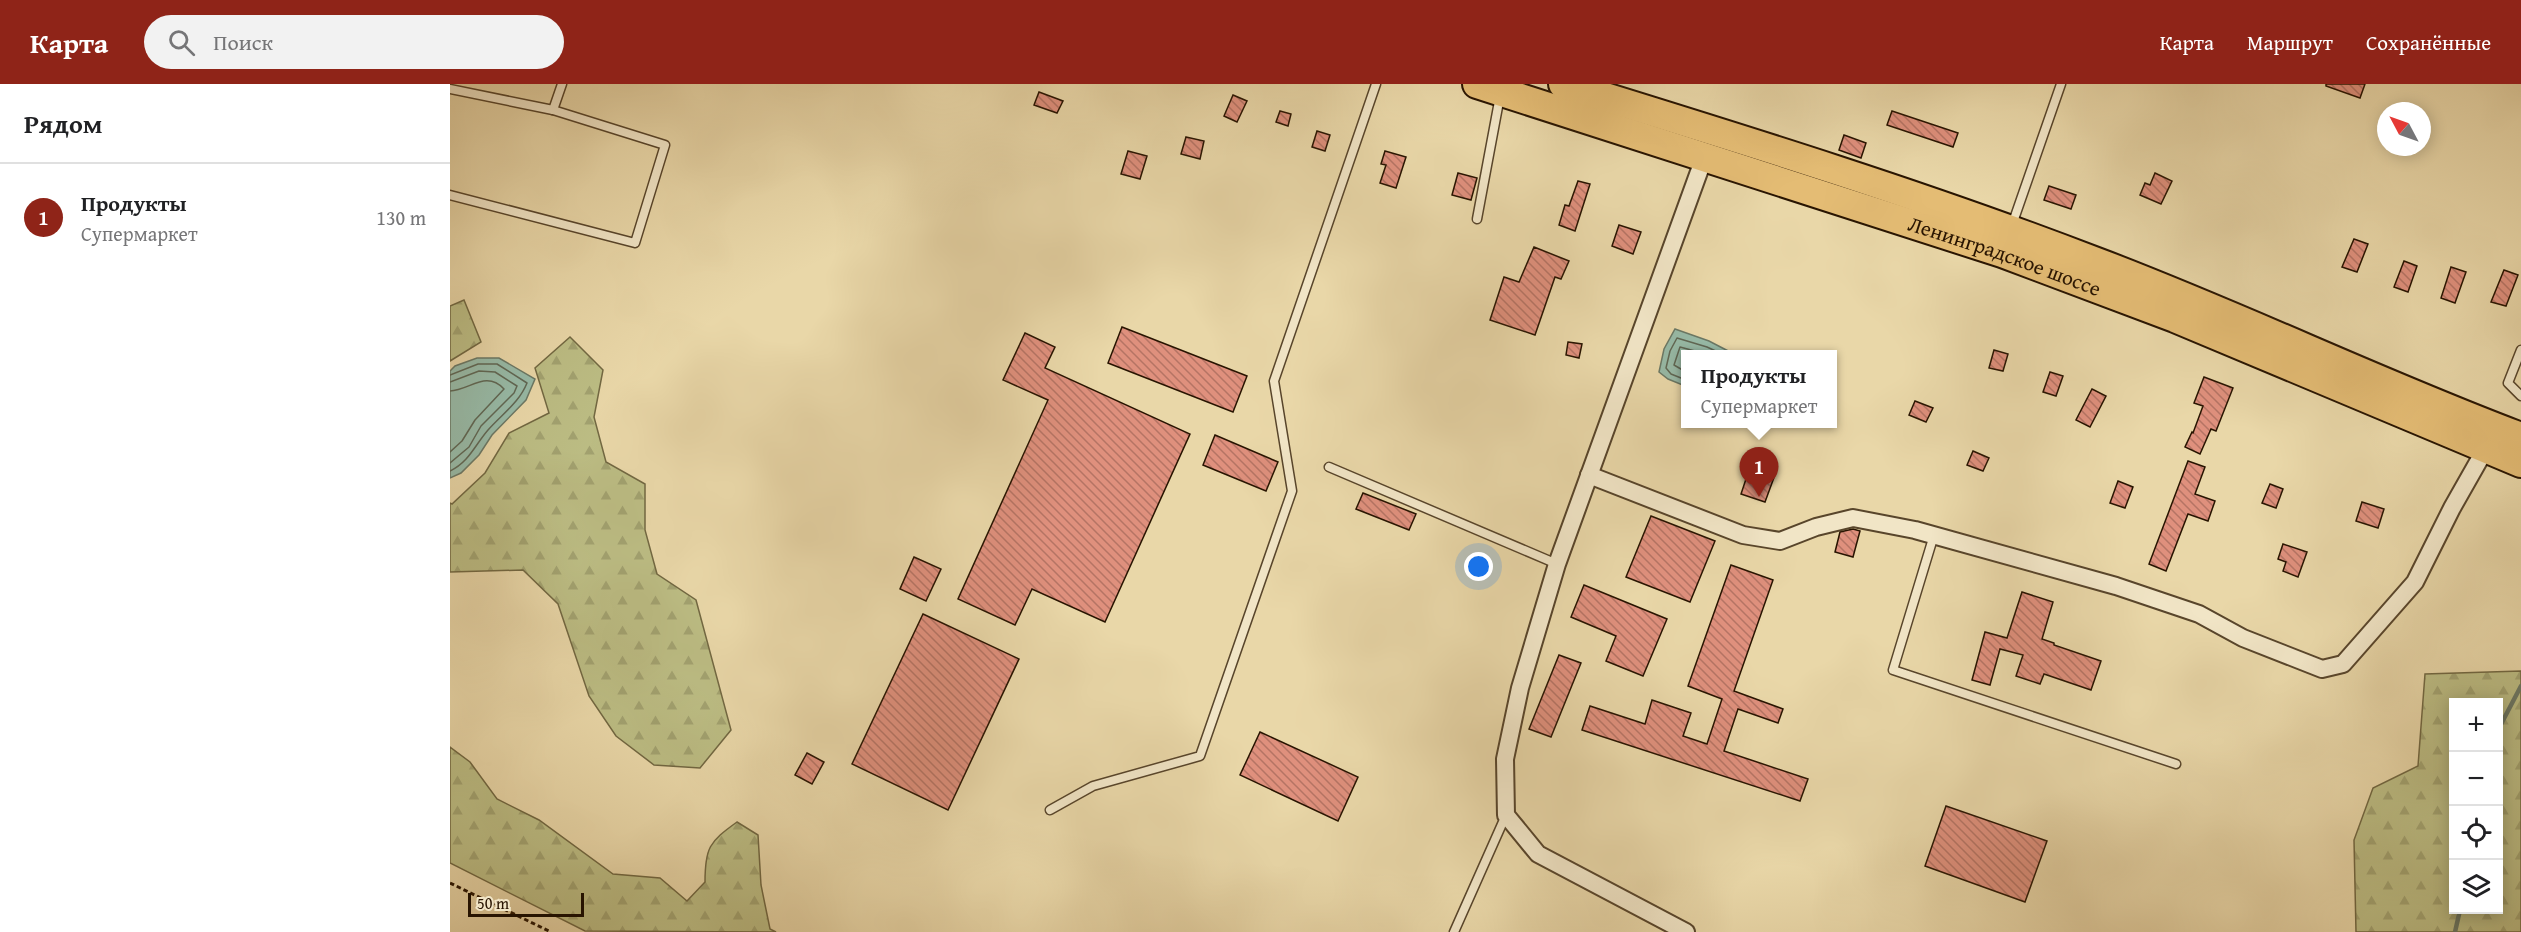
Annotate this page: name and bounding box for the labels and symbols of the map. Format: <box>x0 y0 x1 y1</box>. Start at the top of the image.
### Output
north arrow <box>2377 102 2431 156</box>
street label: Ленинградское шоссе <box>1904 208 2106 304</box>
pin: 1 <box>1740 448 1778 497</box>
your location <box>1464 552 1493 581</box>
scale bar <box>468 890 584 918</box>

